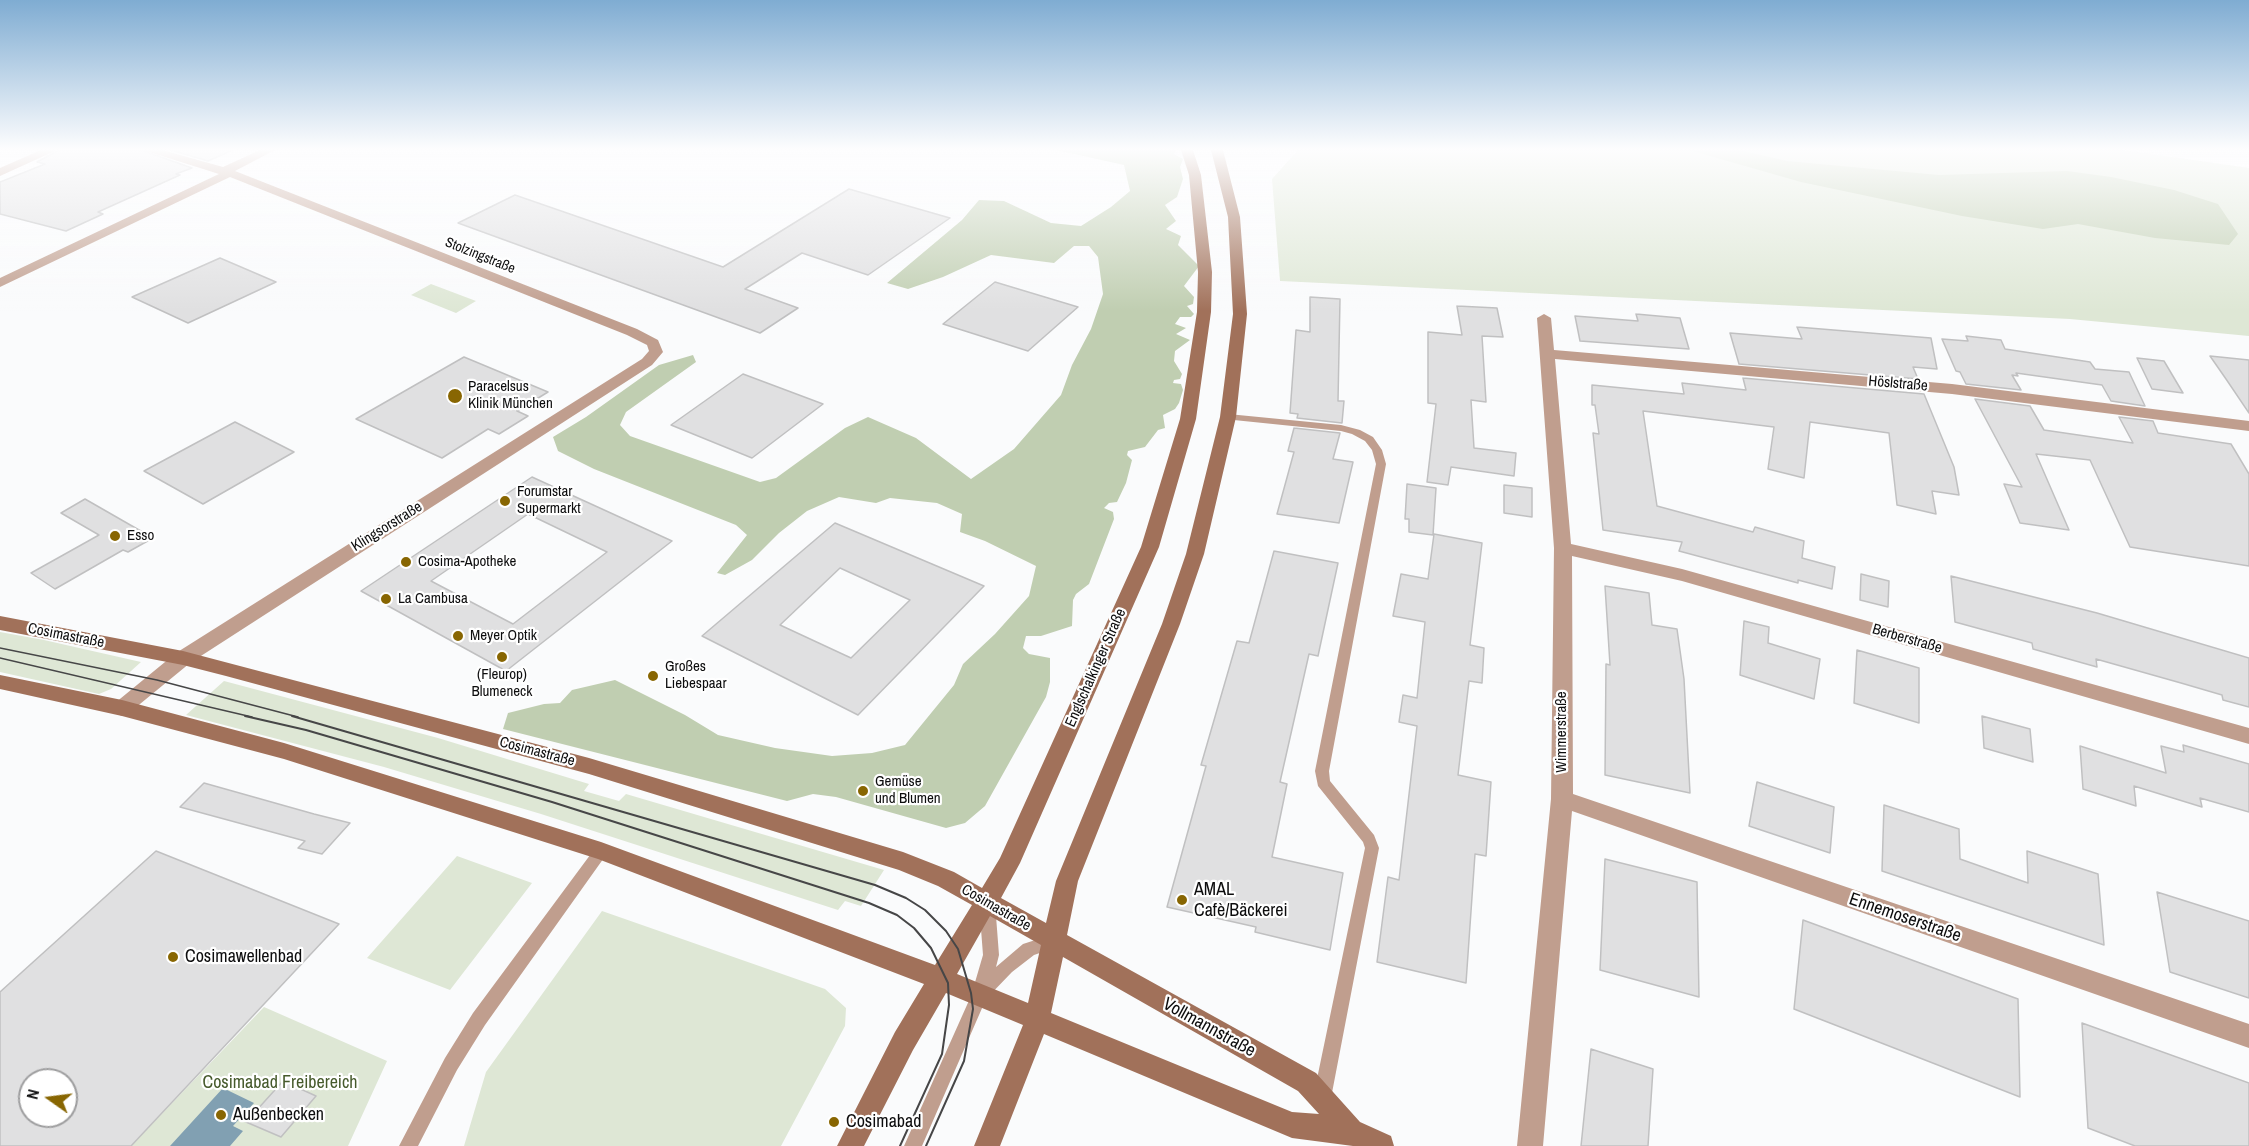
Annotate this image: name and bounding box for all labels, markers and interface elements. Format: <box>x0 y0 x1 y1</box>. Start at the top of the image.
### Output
street label: Stolzingstraße <box>443 234 517 278</box>
street label: Höslstraße <box>1868 372 1928 396</box>
place label: Paracelsus Klinik München <box>468 378 553 413</box>
marker: Paracelsus Klinik München <box>446 387 464 405</box>
place label: Forumstar Supermarkt <box>517 483 581 518</box>
marker: Forumstar Supermarkt <box>498 494 512 508</box>
street label: Klingsorstraße <box>348 498 426 556</box>
place label: Esso <box>127 527 154 545</box>
marker: Esso <box>108 529 122 543</box>
place label: Cosima-Apotheke <box>418 553 516 571</box>
marker: Cosima-Apotheke <box>399 555 413 569</box>
place label: La Cambusa <box>398 590 468 608</box>
marker: La Cambusa <box>379 592 393 606</box>
street label: Englschalkinger Straße <box>1062 606 1130 730</box>
street label: Cosimastraße <box>26 620 106 652</box>
street label: Berberstraße <box>1870 620 1944 658</box>
place label: Meyer Optik <box>470 627 537 645</box>
marker: Meyer Optik <box>451 629 465 643</box>
marker: (Fleurop) Blumeneck <box>495 650 509 664</box>
place label: Großes Liebespaar <box>665 658 727 693</box>
place label: (Fleurop) Blumeneck <box>472 666 532 701</box>
marker: Großes Liebespaar <box>646 669 660 683</box>
street label: Wimmerstraße <box>1553 691 1571 773</box>
street label: Cosimastraße <box>497 733 577 771</box>
place label: Gemüse und Blumen <box>875 773 941 808</box>
marker: Gemüse und Blumen <box>856 784 870 798</box>
place label: AMAL Cafè/Bäckerei <box>1194 879 1288 922</box>
street label: Cosimastraße <box>958 881 1034 935</box>
street label: Ennemoserstraße <box>1846 889 1964 947</box>
marker: AMAL Cafè/Bäckerei <box>1175 893 1189 907</box>
place label: Cosimawellenbad <box>185 946 302 968</box>
marker: Cosimawellenbad <box>166 950 180 964</box>
street label: Vollmannstraße <box>1159 994 1259 1062</box>
north arrow <box>18 1068 78 1128</box>
park label: Cosimabad Freibereich <box>202 1072 358 1094</box>
text: N <box>21 1087 44 1101</box>
place label: Außenbecken <box>233 1104 324 1126</box>
marker: Außenbecken <box>214 1108 228 1122</box>
place label: Cosimabad <box>846 1111 921 1133</box>
marker: Cosimabad <box>827 1115 841 1129</box>

